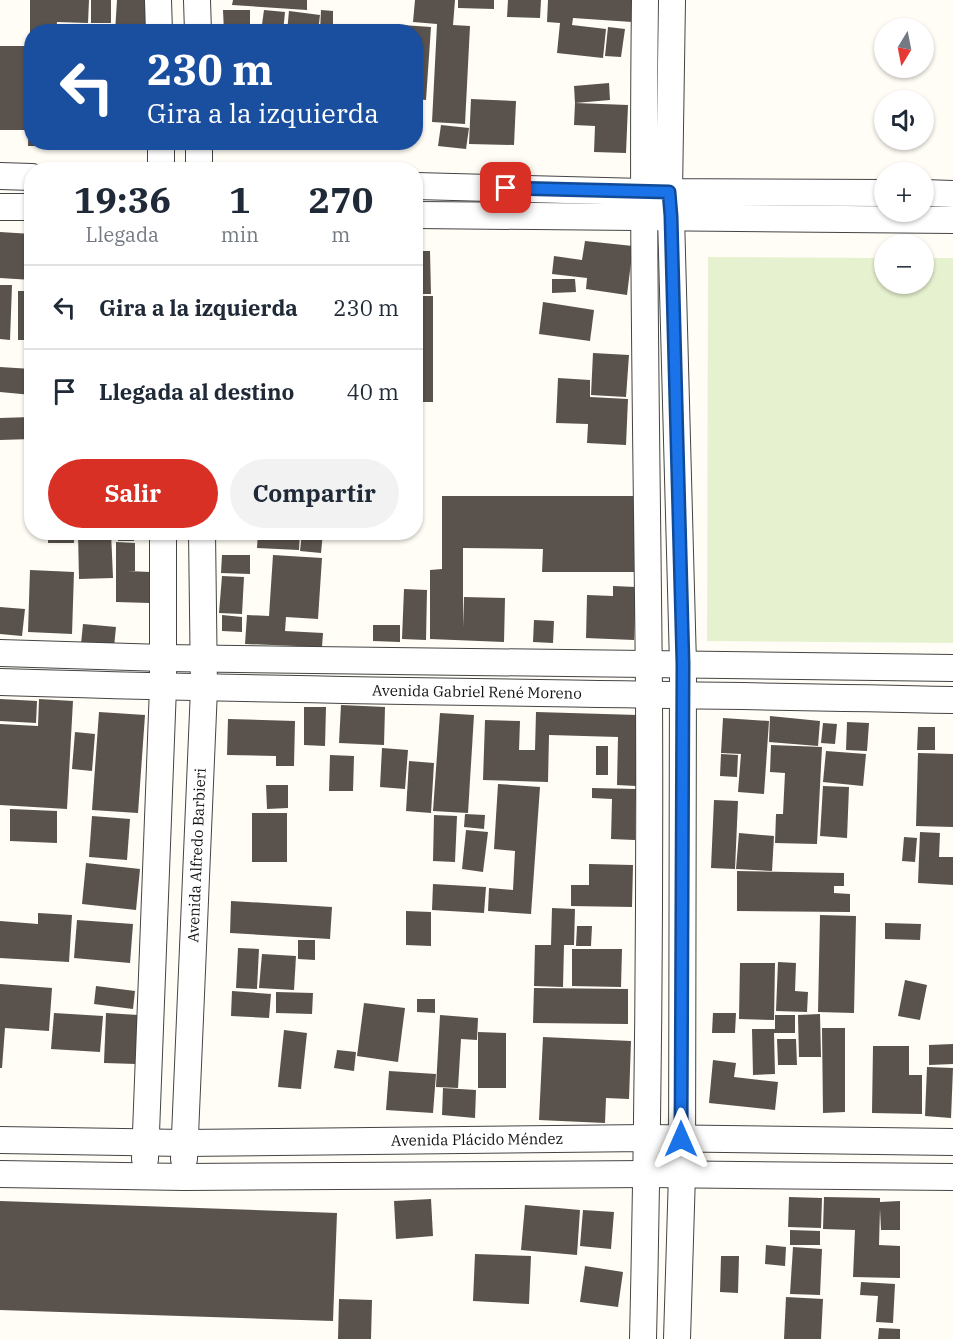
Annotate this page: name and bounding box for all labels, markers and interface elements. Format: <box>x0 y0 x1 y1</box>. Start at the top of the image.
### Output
north arrow <box>874 18 934 78</box>
map controls <box>874 18 934 294</box>
text: 230 m <box>147 42 273 97</box>
icon: left <box>48 48 126 126</box>
button: sound <box>874 90 934 150</box>
text: Gira a la izquierda <box>147 95 379 130</box>
pin <box>480 162 531 213</box>
button: + <box>874 162 934 222</box>
icon: arrive <box>489 171 522 204</box>
text: 19:36 <box>74 176 171 223</box>
text: 1 <box>229 176 251 223</box>
text: 270 <box>308 176 373 223</box>
text: Llegada <box>86 221 159 248</box>
text: min <box>221 221 259 248</box>
text: m <box>331 221 350 248</box>
button: − <box>874 234 934 294</box>
icon: left <box>48 291 81 324</box>
text: Gira a la izquierda <box>99 293 298 322</box>
text: 230 m <box>333 293 399 322</box>
icon: arrive <box>48 375 81 408</box>
text: Llegada al destino <box>99 377 294 406</box>
text: 40 m <box>347 377 399 406</box>
button: Salir <box>48 459 218 528</box>
button: Compartir <box>230 459 399 528</box>
street label: Avenida Gabriel René Moreno <box>372 680 582 703</box>
street label: Avenida Alfredo Barbieri <box>183 767 210 943</box>
position arrow <box>649 1107 713 1171</box>
street label: Avenida Plácido Méndez <box>391 1129 563 1150</box>

